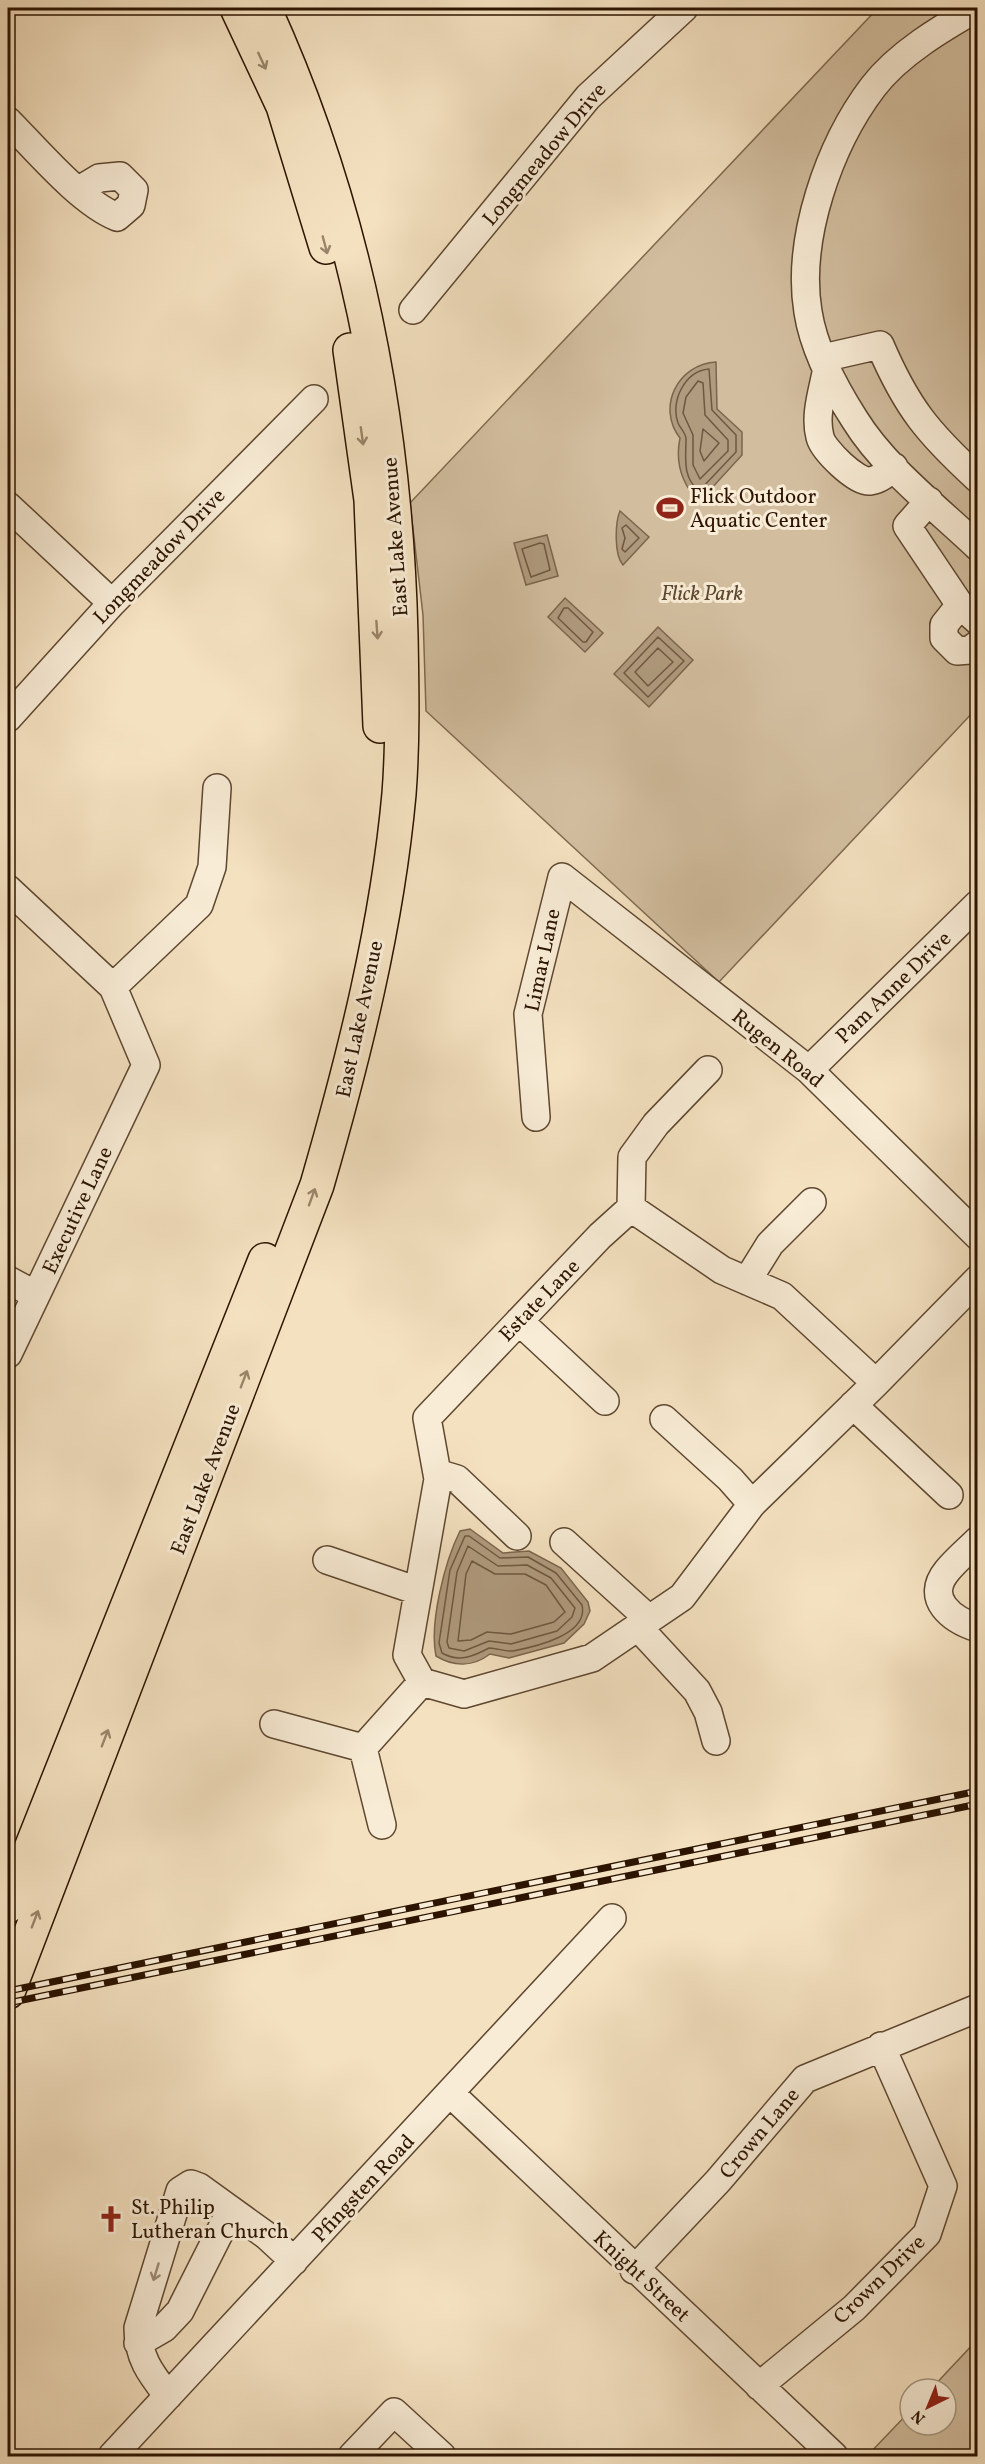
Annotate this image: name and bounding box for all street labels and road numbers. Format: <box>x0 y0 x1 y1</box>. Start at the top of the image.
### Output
street label: Longmeadow Drive <box>476 77 614 233</box>
street label: East Lake Avenue <box>376 456 417 618</box>
street label: Longmeadow Drive <box>87 483 233 632</box>
street label: Limar Lane <box>518 906 569 1015</box>
street label: Pam Anne Drive <box>830 925 958 1051</box>
street label: East Lake Avenue <box>330 938 391 1101</box>
street label: Rugen Road <box>725 1003 829 1095</box>
street label: Executive Lane <box>36 1142 121 1279</box>
street label: Estate Lane <box>493 1253 587 1349</box>
street label: East Lake Avenue <box>164 1400 249 1559</box>
street label: Crown Lane <box>713 2082 807 2186</box>
street label: Pfingsten Road <box>306 2128 422 2250</box>
street label: Knight Street <box>586 2225 696 2330</box>
street label: Crown Drive <box>828 2229 932 2331</box>

